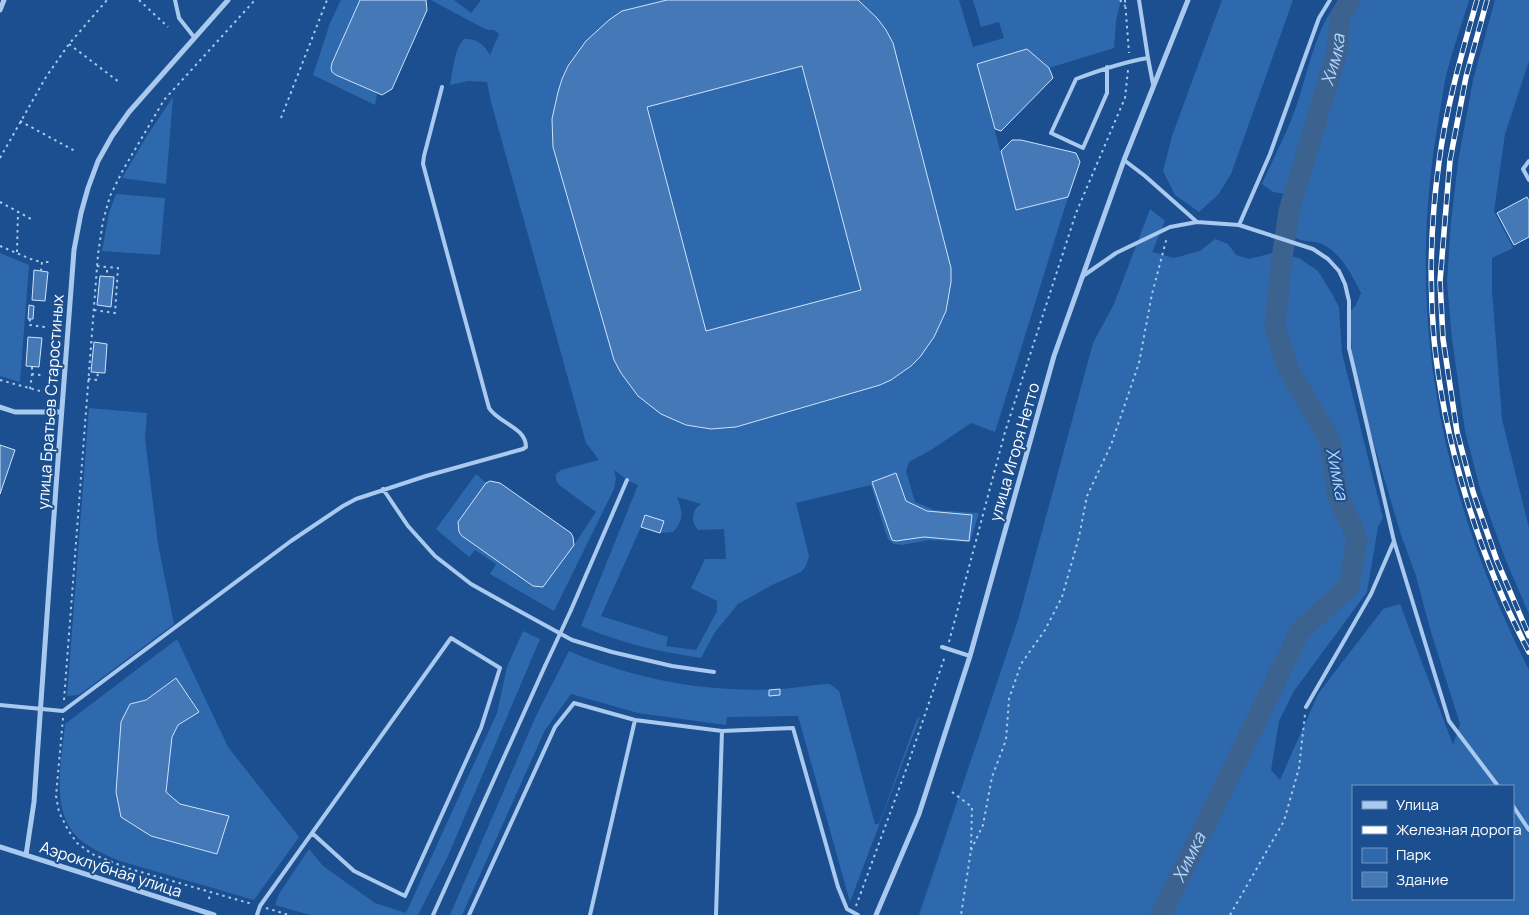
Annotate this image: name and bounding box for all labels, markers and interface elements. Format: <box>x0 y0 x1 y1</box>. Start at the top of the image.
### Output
water label: Химка <box>1315 32 1350 88</box>
street label: улица Братьев Старостиных <box>32 293 69 510</box>
street label: улица Игоря Нетто <box>984 380 1044 524</box>
water label: Химка <box>1321 446 1355 503</box>
legend <box>1352 785 1514 900</box>
text: Улица <box>1396 794 1439 815</box>
text: Железная дорога <box>1396 819 1521 840</box>
water label: Химка <box>1166 827 1211 886</box>
street label: Аэроклубная улица <box>37 836 185 902</box>
text: Парк <box>1396 844 1432 865</box>
text: Здание <box>1396 869 1449 890</box>

